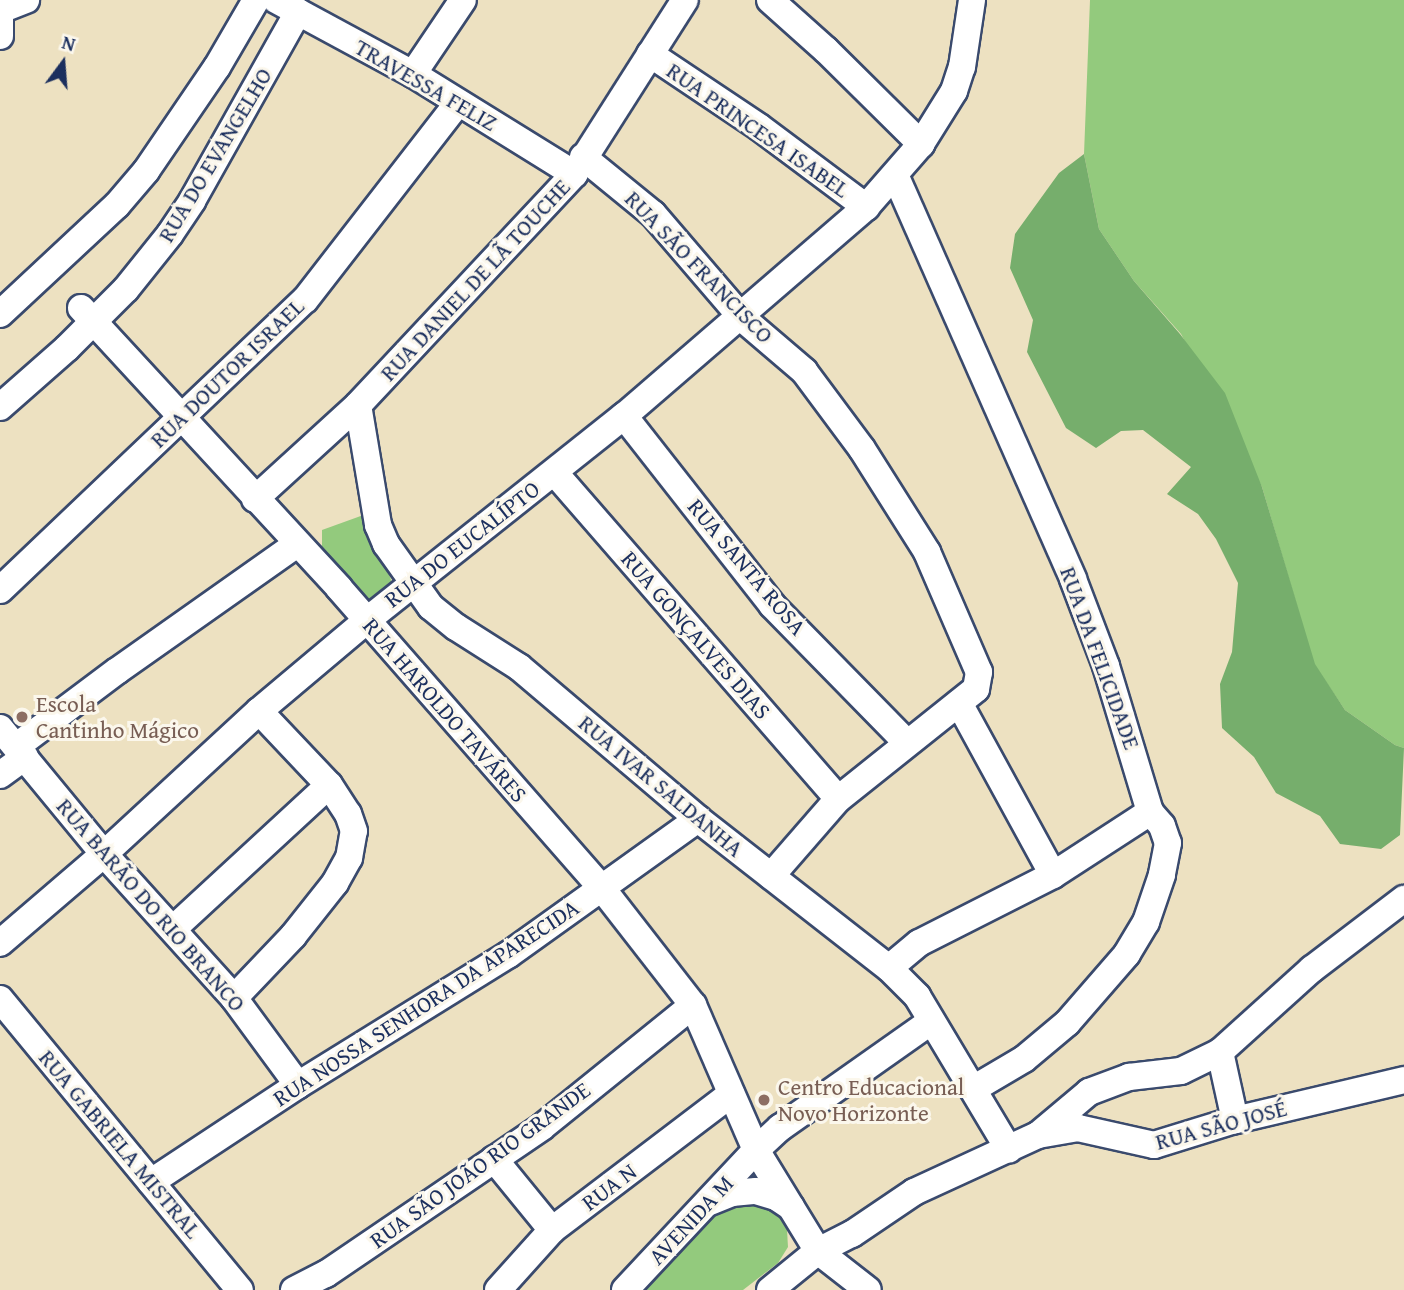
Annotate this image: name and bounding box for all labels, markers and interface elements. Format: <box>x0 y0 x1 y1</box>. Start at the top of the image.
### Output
north arrow <box>28 28 98 98</box>
text: N <box>59 28 79 58</box>
street label: TRAVESSA FELIZ <box>350 33 502 137</box>
street label: RUA PRINCESA ISABEL <box>661 57 855 203</box>
street label: RUA DO EVANGELHO <box>152 63 278 247</box>
street label: RUA DANIEL DE LÃ TOUCHE <box>374 173 576 387</box>
street label: RUA SÃO FRANCISCO <box>619 185 779 349</box>
street label: RUA DOUTOR ISRAEL <box>144 293 310 453</box>
street label: RUA DO EUCALÍPTO <box>379 475 545 613</box>
street label: RUA SANTA ROSA <box>682 493 812 641</box>
street label: RUA GONÇALVES DIAS <box>615 545 777 725</box>
street label: RUA DA FELICIDADE <box>1054 563 1146 753</box>
street label: RUA HAROLDO TAVÁRES <box>357 612 533 808</box>
place label: Escola Cantinho Mágico <box>36 690 199 744</box>
marker: Escola Cantinho Mágico <box>14 709 30 725</box>
street label: RUA IVAR SALDANHA <box>573 709 749 863</box>
street label: RUA BARÃO DO RIO BRANCO <box>51 793 251 1017</box>
street label: RUA NOSSA SENHORA DA APARECIDA <box>268 894 584 1112</box>
street label: RUA GABRIELA MISTRAL <box>33 1044 207 1244</box>
place label: Centro Educacional Novo Horizonte <box>778 1073 964 1127</box>
street label: RUA SÃO JOÃO RIO GRANDE <box>365 1076 595 1254</box>
marker: Centro Educacional Novo Horizonte <box>756 1092 772 1108</box>
street label: RUA SÃO JOSÉ <box>1152 1094 1290 1156</box>
street label: RUA N <box>576 1158 642 1216</box>
street label: AVENIDA M <box>643 1170 739 1270</box>

